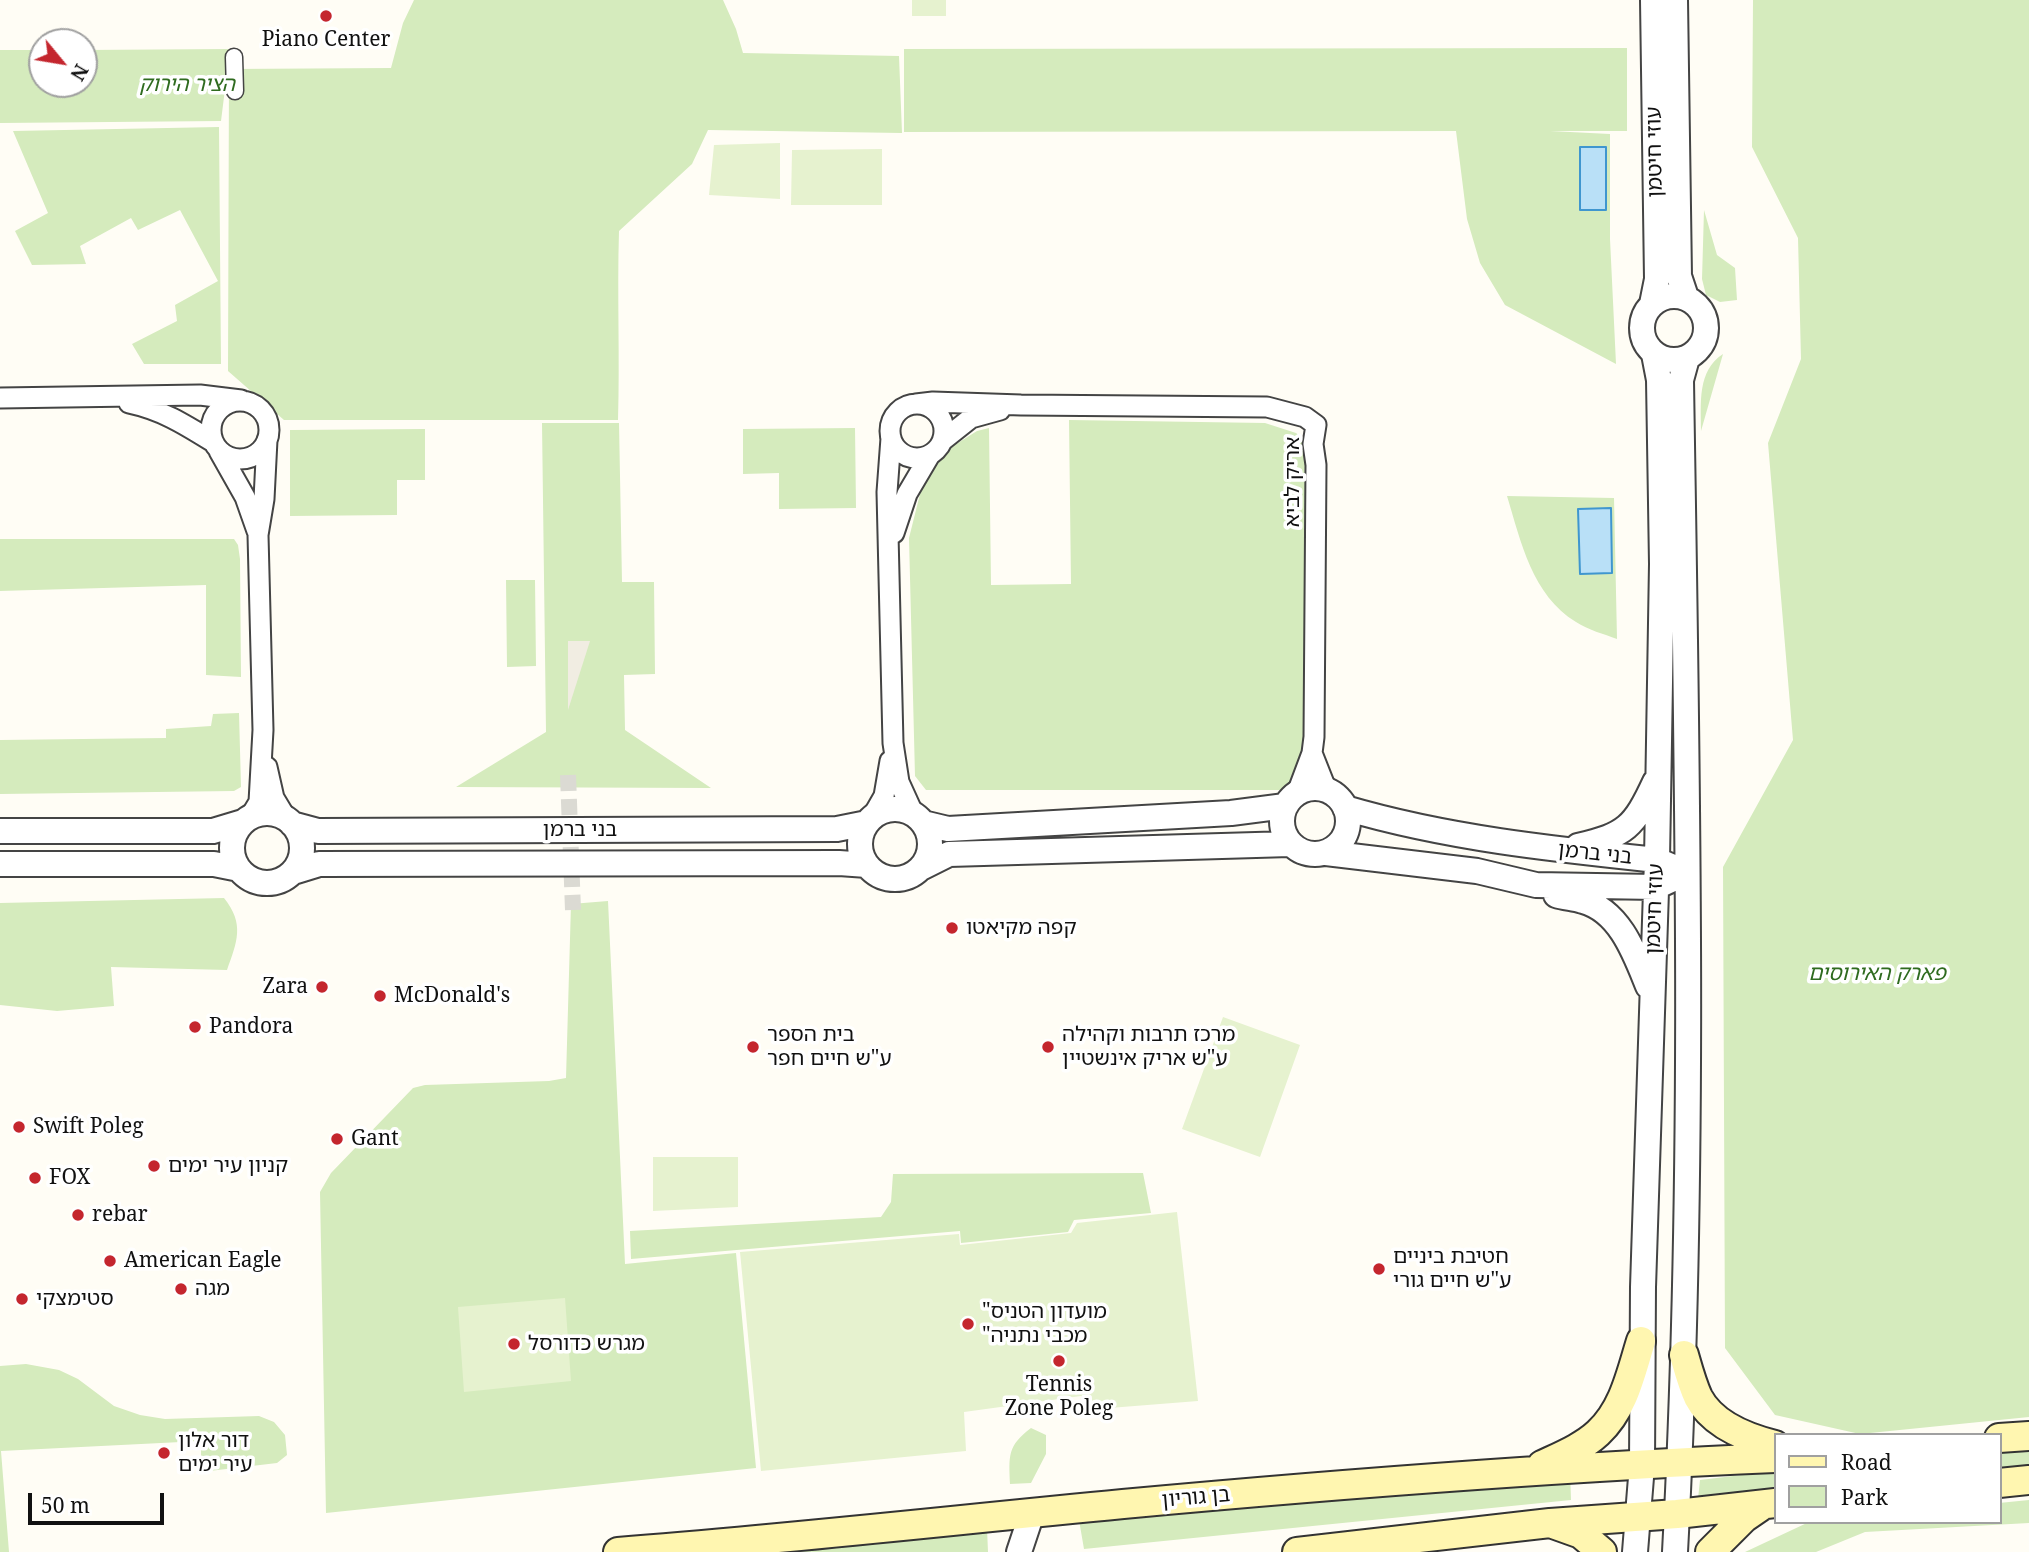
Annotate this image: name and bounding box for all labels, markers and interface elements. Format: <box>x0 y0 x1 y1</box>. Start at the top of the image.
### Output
marker: Piano Center <box>318 8 334 24</box>
place label: Piano Center <box>262 27 390 53</box>
north arrow <box>28 28 98 98</box>
text: N <box>64 60 94 85</box>
park label: הציר הירוק <box>139 72 235 98</box>
street label: עוזי חיטמן <box>1642 106 1668 198</box>
street label: אריק לביא <box>1280 437 1306 527</box>
street label: בני ברמן <box>543 817 617 843</box>
street label: בני ברמן <box>1557 838 1633 870</box>
street label: עוזי חיטמן <box>1641 863 1669 955</box>
place label: קפה מקיאטו <box>966 915 1077 941</box>
marker: קפה מקיאטו <box>944 920 960 936</box>
park label: פארק האירוסים <box>1808 961 1946 987</box>
place label: Zara <box>262 974 308 1000</box>
marker: Zara <box>314 979 330 995</box>
place label: McDonald's <box>394 983 510 1009</box>
marker: McDonald's <box>372 988 388 1004</box>
place label: Pandora <box>209 1014 293 1040</box>
marker: Pandora <box>187 1019 203 1035</box>
place label: בית הספר ע"ש חיים חפר <box>767 1022 892 1072</box>
place label: מרכז תרבות וקהילה ע"ש אריק אינשטיין <box>1062 1022 1235 1072</box>
marker: בית הספר ע"ש חיים חפר <box>745 1039 761 1055</box>
marker: מרכז תרבות וקהילה ע"ש אריק אינשטיין <box>1040 1039 1056 1055</box>
place label: Swift Poleg <box>33 1114 143 1140</box>
marker: Swift Poleg <box>11 1119 27 1135</box>
place label: Gant <box>351 1126 399 1152</box>
marker: Gant <box>329 1131 345 1147</box>
place label: קניון עיר ימים <box>168 1153 288 1179</box>
marker: קניון עיר ימים <box>146 1158 162 1174</box>
place label: FOX <box>49 1165 90 1191</box>
marker: FOX <box>27 1170 43 1186</box>
place label: rebar <box>92 1202 148 1228</box>
marker: rebar <box>70 1207 86 1223</box>
place label: חטיבת ביניים ע"ש חיים גורי <box>1393 1244 1511 1294</box>
place label: American Eagle <box>124 1248 282 1274</box>
marker: American Eagle <box>102 1253 118 1269</box>
marker: חטיבת ביניים ע"ש חיים גורי <box>1371 1261 1387 1277</box>
place label: מגה <box>195 1276 230 1302</box>
marker: מגה <box>173 1281 189 1297</box>
place label: סטימצקי <box>36 1286 114 1312</box>
marker: סטימצקי <box>14 1291 30 1307</box>
place label: "מועדון הטניס "מכבי נתניה <box>982 1299 1107 1349</box>
marker: "מועדון הטניס "מכבי נתניה <box>960 1316 976 1332</box>
place label: מגרש כדורסל <box>528 1331 645 1357</box>
marker: מגרש כדורסל <box>506 1336 522 1352</box>
marker: Tennis Zone Poleg <box>1051 1353 1067 1369</box>
place label: Tennis Zone Poleg <box>1005 1372 1113 1422</box>
place label: דור אלון עיר ימים <box>178 1428 252 1478</box>
legend <box>1773 1433 2001 1524</box>
marker: דור אלון עיר ימים <box>156 1445 172 1461</box>
text: Road <box>1841 1448 1892 1476</box>
scale bar <box>32 1478 168 1522</box>
street label: בן גוריון <box>1161 1482 1231 1514</box>
text: Park <box>1841 1483 1888 1511</box>
text: 50 m <box>41 1491 90 1519</box>

